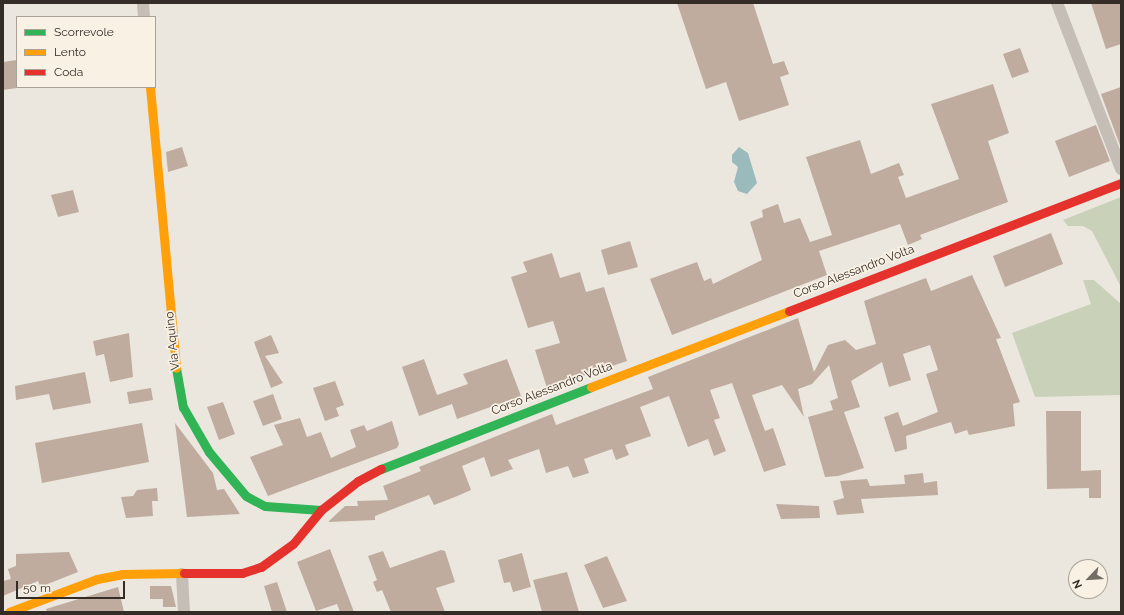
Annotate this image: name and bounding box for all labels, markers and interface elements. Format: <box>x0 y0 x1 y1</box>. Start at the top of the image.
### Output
legend <box>16 16 156 88</box>
text: Scorrevole <box>54 25 114 39</box>
text: Lento <box>54 45 86 59</box>
text: Coda <box>54 65 83 79</box>
street label: Corso Alessandro Volta <box>791 242 917 302</box>
street label: Via Aquino <box>163 311 183 371</box>
street label: Corso Alessandro Volta <box>489 359 615 419</box>
north arrow <box>1068 559 1108 599</box>
scale bar <box>18 573 127 599</box>
text: N <box>1070 577 1085 590</box>
text: 50 m <box>23 581 51 595</box>

